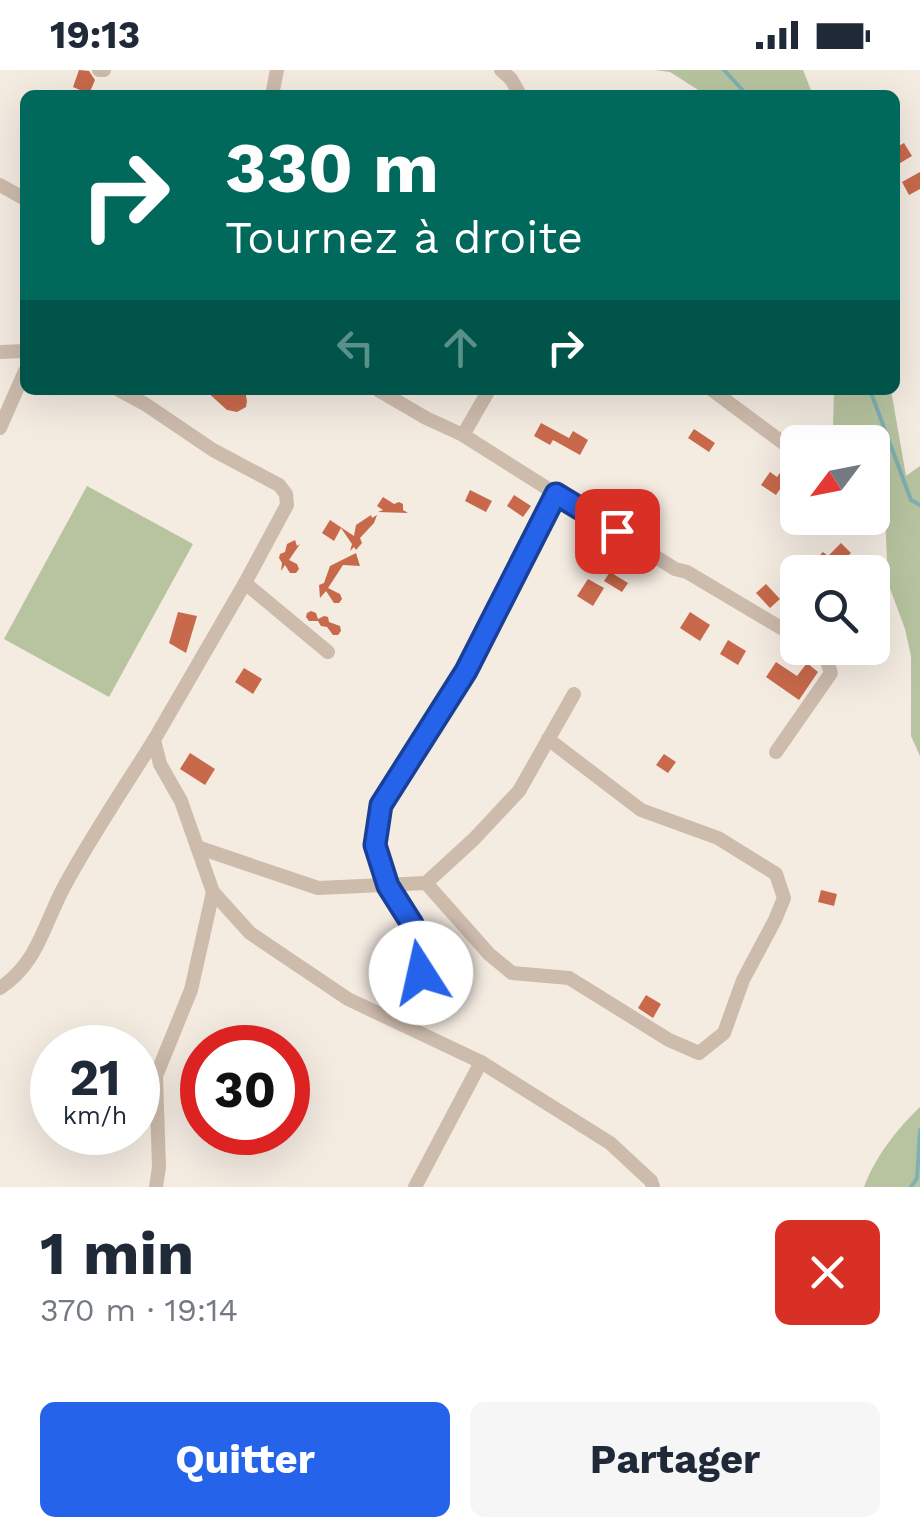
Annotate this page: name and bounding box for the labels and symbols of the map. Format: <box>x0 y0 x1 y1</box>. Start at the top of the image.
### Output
north arrow <box>780 425 890 535</box>
pin <box>575 489 660 574</box>
position arrow <box>369 921 473 1025</box>
speed limit sign: 30 <box>180 1025 310 1155</box>

